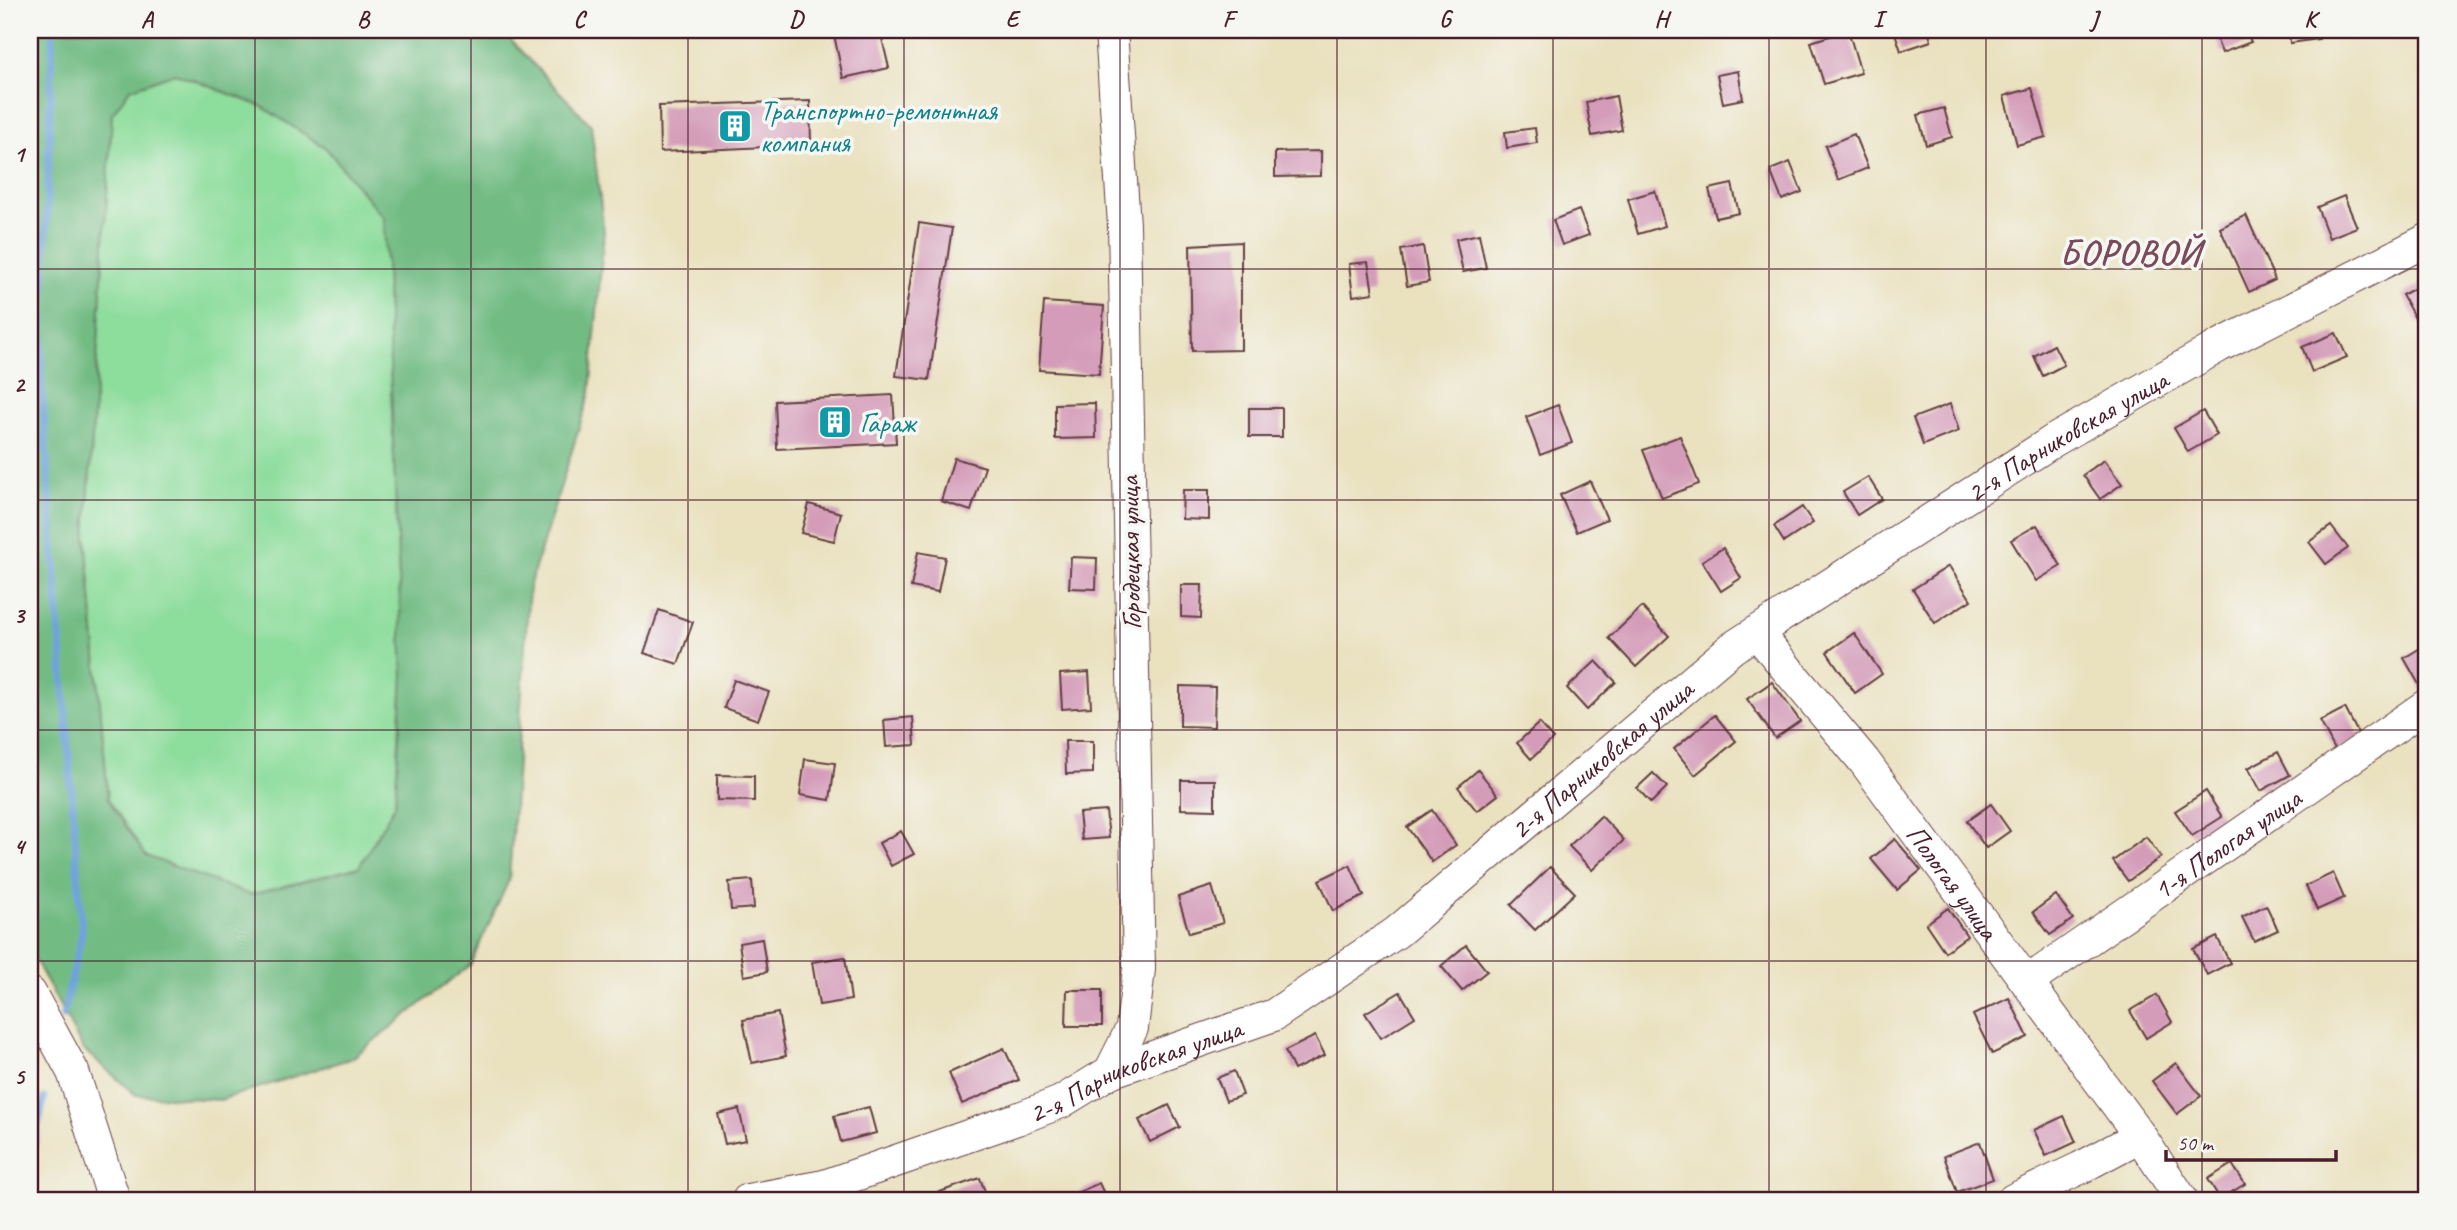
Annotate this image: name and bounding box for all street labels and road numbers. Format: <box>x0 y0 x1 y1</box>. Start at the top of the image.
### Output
street label: 2-я Парниковская улица <box>1960 360 2176 510</box>
street label: Городецкая улица <box>1111 474 1149 630</box>
street label: 2-я Парниковская улица <box>1503 670 1702 846</box>
street label: 1-я Пологая улица <box>2146 779 2309 907</box>
street label: Пологая улица <box>1899 817 2008 948</box>
street label: 2-я Парниковская улица <box>1024 1009 1249 1130</box>

